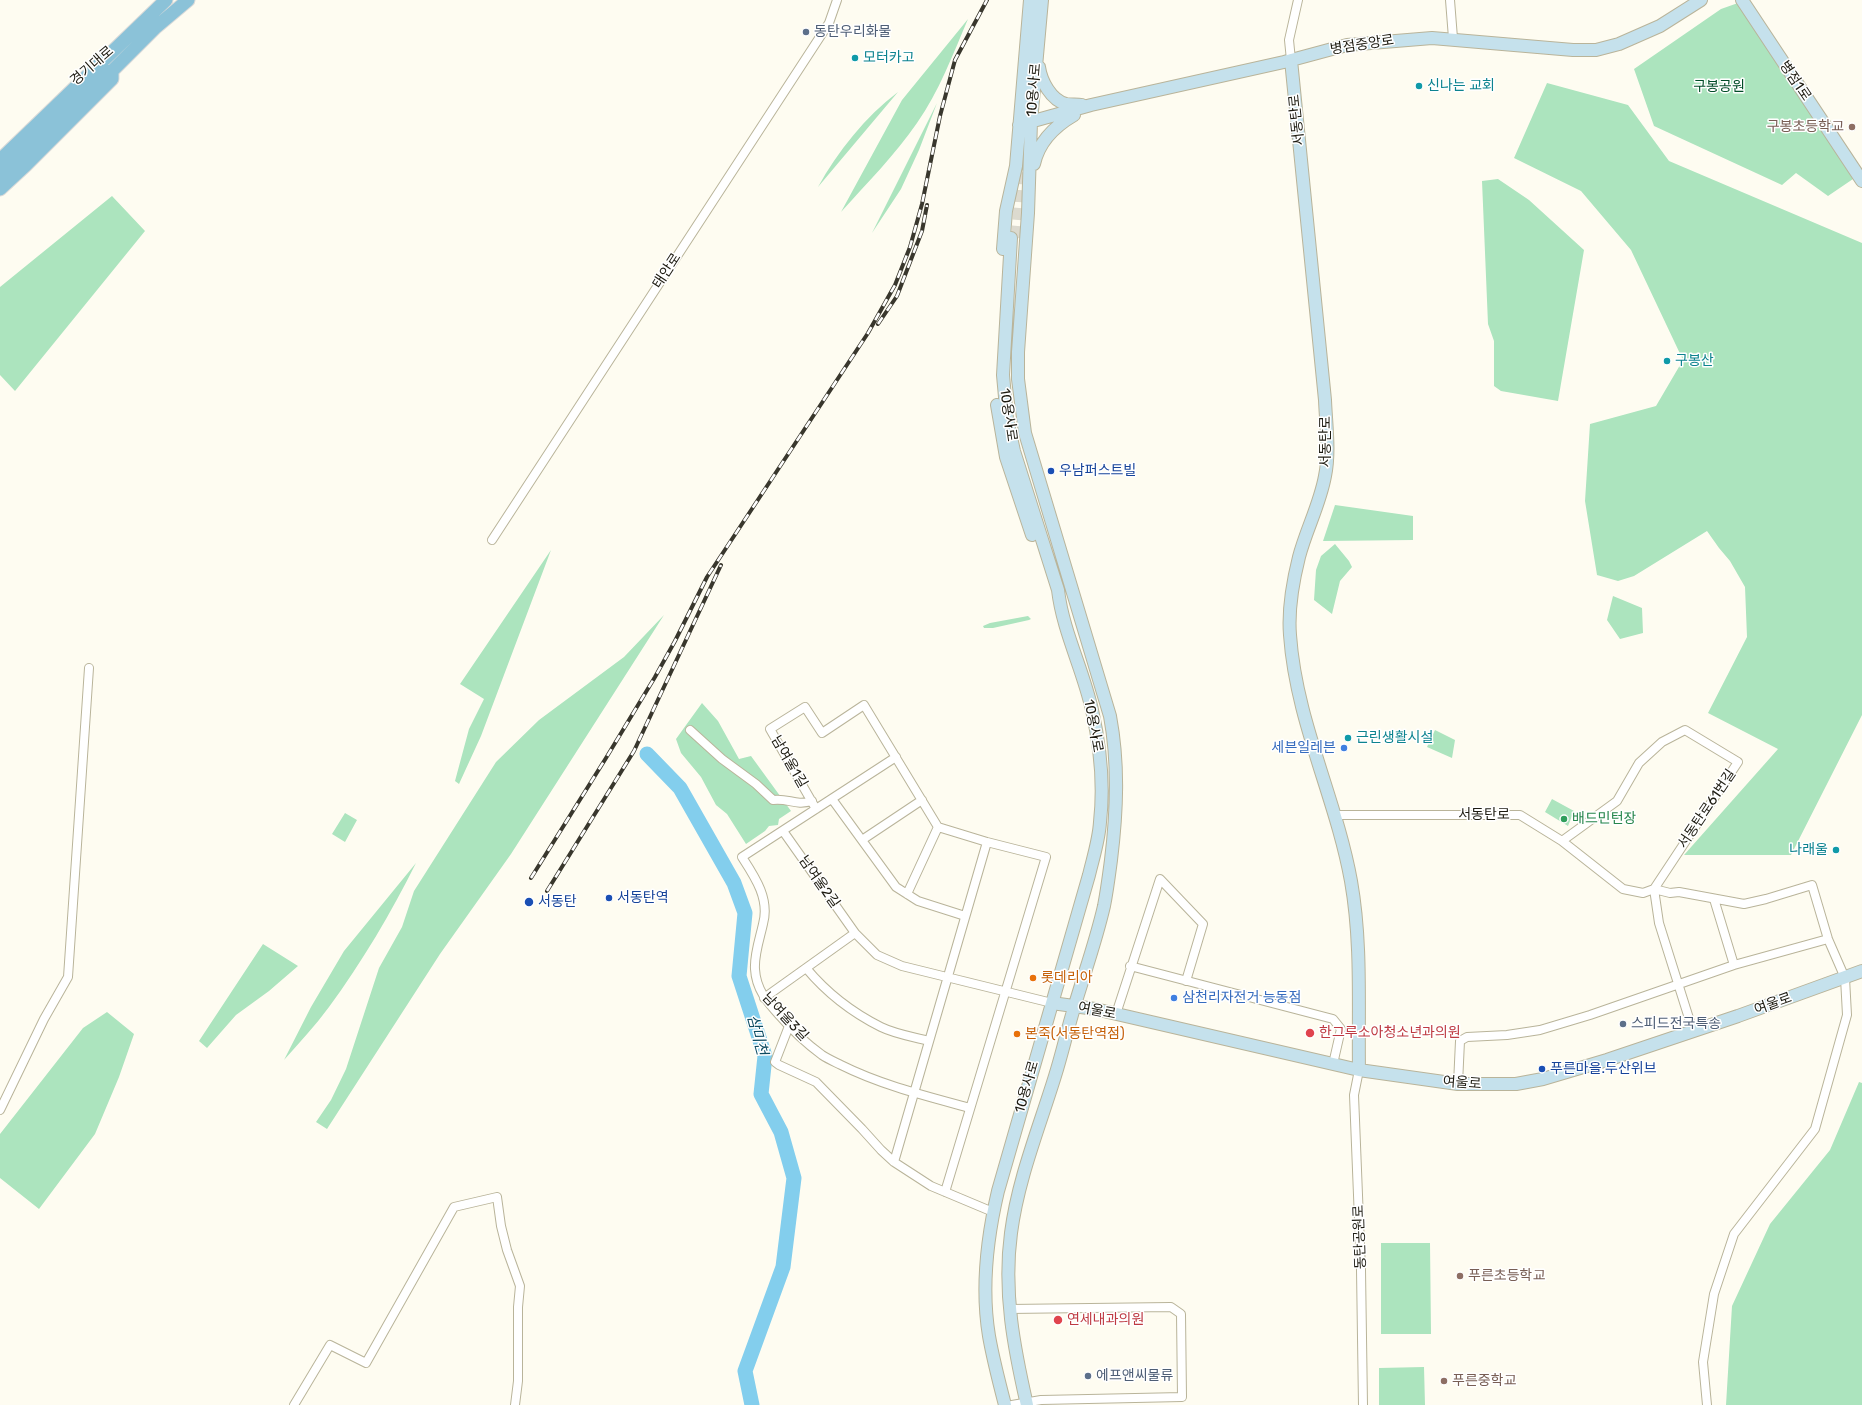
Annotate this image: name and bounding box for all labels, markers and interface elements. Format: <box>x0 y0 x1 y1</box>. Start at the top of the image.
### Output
place label: 동탄우리화물 <box>814 24 891 40</box>
marker: 동탄우리화물 <box>801 27 811 37</box>
street label: 병점중앙로 <box>1329 32 1395 58</box>
street label: 경기대로 <box>67 43 117 89</box>
place label: 모터카고 <box>863 50 915 66</box>
marker: 모터카고 <box>850 53 860 63</box>
street label: 병점1로 <box>1776 58 1814 104</box>
street label: 10용사로 <box>1023 63 1045 117</box>
place label: 신나는 교회 <box>1427 78 1495 94</box>
park label: 구봉공원 <box>1693 79 1745 95</box>
marker: 신나는 교회 <box>1414 81 1424 91</box>
street label: 서동탄로 <box>1286 94 1308 146</box>
place label: 구봉초등학교 <box>1767 119 1844 135</box>
marker: 구봉초등학교 <box>1847 122 1857 132</box>
street label: 태안로 <box>649 250 685 292</box>
place label: 구봉산 <box>1675 353 1714 369</box>
marker: 구봉산 <box>1662 356 1672 366</box>
street label: 10용사로 <box>996 387 1020 443</box>
street label: 서동탄로 <box>1318 416 1334 468</box>
place label: 우남퍼스트빌 <box>1059 463 1136 479</box>
marker: 우남퍼스트빌 <box>1046 466 1056 476</box>
street label: 10용사로 <box>1080 698 1106 754</box>
place label: 근린생활시설 <box>1356 730 1433 746</box>
street label: 남여울1길 <box>767 733 811 791</box>
marker: 근린생활시설 <box>1343 733 1353 743</box>
place label: 세븐일레븐 <box>1272 740 1336 756</box>
marker: 세븐일레븐 <box>1339 743 1349 753</box>
street label: 서동탄로61번길 <box>1674 766 1740 852</box>
street label: 서동탄로 <box>1458 807 1510 823</box>
place label: 배드민턴장 <box>1572 811 1636 827</box>
marker: 배드민턴장 <box>1559 814 1569 824</box>
place label: 나래울 <box>1789 842 1828 858</box>
marker: 나래울 <box>1831 845 1841 855</box>
street label: 남여울2길 <box>795 853 843 911</box>
place label: 서동탄역 <box>617 890 669 906</box>
marker: 서동탄역 <box>604 893 614 903</box>
place label: 서동탄 <box>538 894 577 910</box>
marker: 서동탄 <box>523 896 535 908</box>
place label: 롯데리아 <box>1041 970 1093 986</box>
marker: 롯데리아 <box>1028 973 1038 983</box>
street label: 남여울3길 <box>758 989 812 1045</box>
street label: 여울로 <box>1752 989 1794 1019</box>
place label: 삼천리자전거 능동점 <box>1182 990 1301 1006</box>
marker: 삼천리자전거 능동점 <box>1169 993 1179 1003</box>
street label: 여울로 <box>1076 999 1118 1023</box>
water label: 삼미천 <box>743 1013 771 1057</box>
place label: 스피드전국특송 <box>1631 1016 1721 1032</box>
marker: 스피드전국특송 <box>1618 1019 1628 1029</box>
place label: 한그루소아청소년과의원 <box>1319 1025 1461 1041</box>
place label: 본죽(서동탄역점) <box>1025 1026 1125 1042</box>
marker: 한그루소아청소년과의원 <box>1304 1027 1316 1039</box>
marker: 본죽(서동탄역점) <box>1012 1029 1022 1039</box>
street label: 10용사로 <box>1012 1059 1042 1115</box>
place label: 푸른마을.두산위브 <box>1550 1061 1657 1077</box>
marker: 푸른마을.두산위브 <box>1537 1064 1547 1074</box>
street label: 여울로 <box>1442 1073 1482 1093</box>
street label: 동탄공원로 <box>1350 1205 1370 1269</box>
place label: 푸른초등학교 <box>1468 1268 1545 1284</box>
marker: 푸른초등학교 <box>1455 1271 1465 1281</box>
place label: 연세내과의원 <box>1067 1312 1144 1328</box>
marker: 연세내과의원 <box>1052 1314 1064 1326</box>
place label: 에프앤씨물류 <box>1096 1368 1173 1384</box>
marker: 에프앤씨물류 <box>1083 1371 1093 1381</box>
place label: 푸른중학교 <box>1452 1373 1516 1389</box>
marker: 푸른중학교 <box>1439 1376 1449 1386</box>

